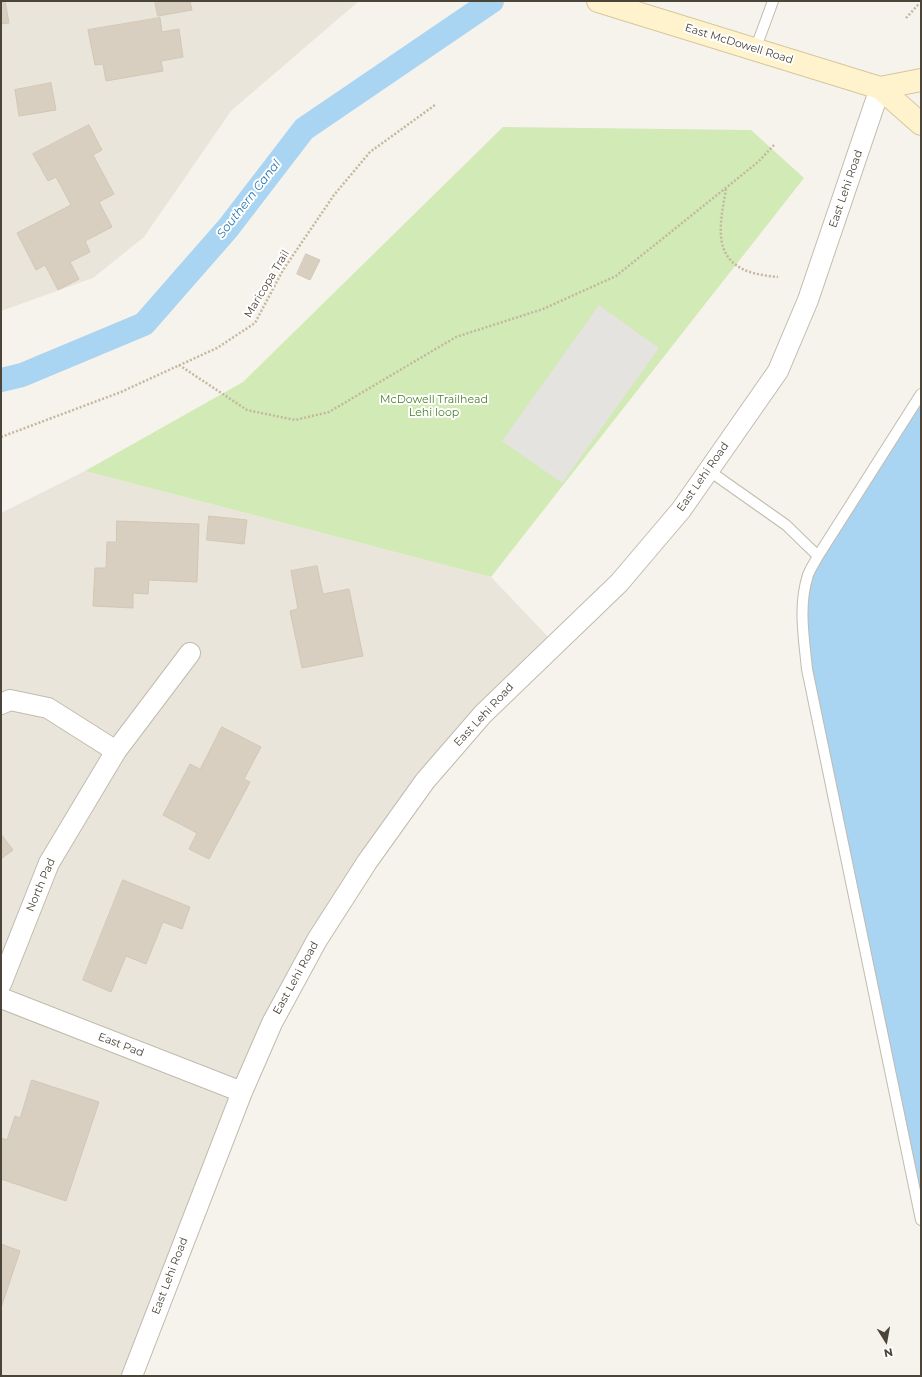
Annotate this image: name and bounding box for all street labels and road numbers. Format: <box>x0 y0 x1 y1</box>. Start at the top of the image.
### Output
street label: East McDowell Road <box>683 21 795 67</box>
street label: East Lehi Road <box>826 148 866 230</box>
street label: Maricopa Trail <box>242 248 292 320</box>
street label: East Lehi Road <box>674 440 732 514</box>
street label: East Lehi Road <box>451 681 517 749</box>
street label: North Pad <box>24 856 58 914</box>
street label: East Lehi Road <box>270 939 322 1017</box>
street label: East Pad <box>96 1030 146 1060</box>
street label: East Lehi Road <box>149 1236 191 1316</box>

